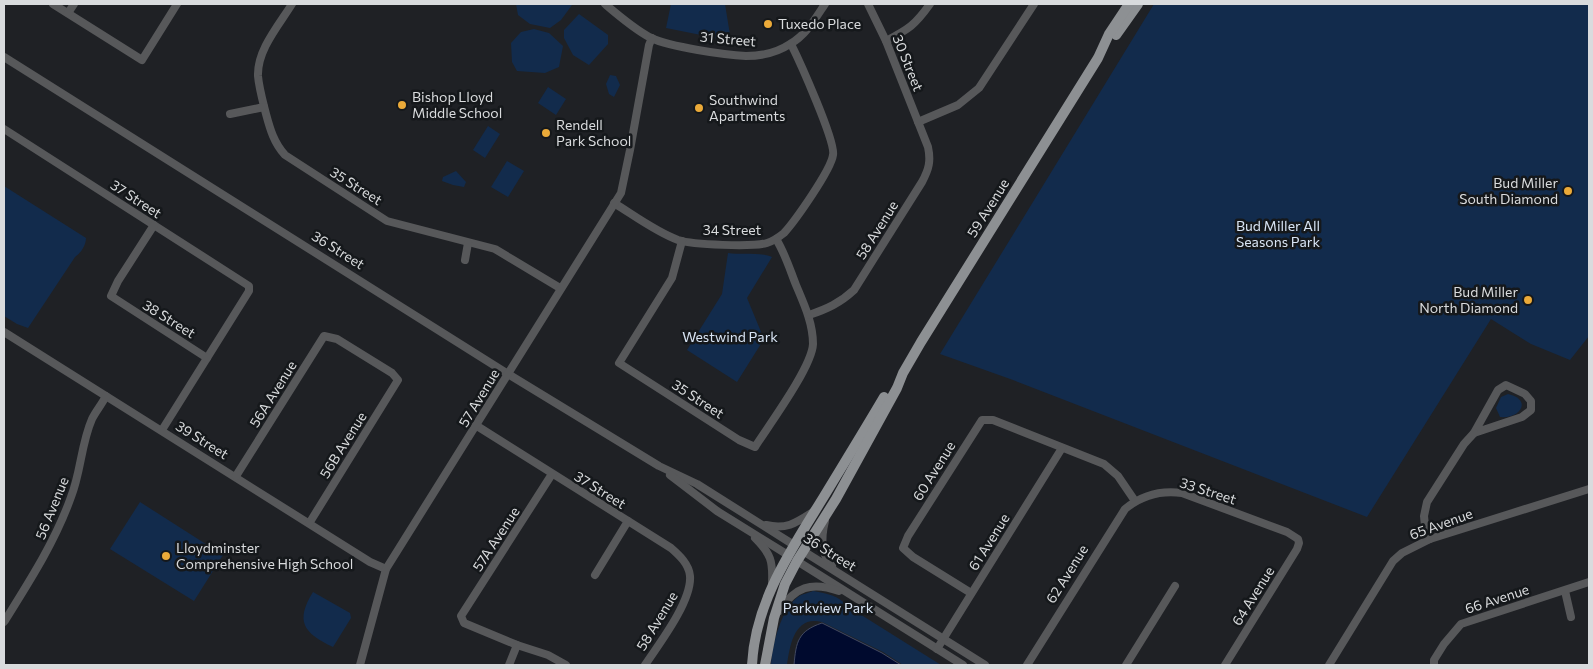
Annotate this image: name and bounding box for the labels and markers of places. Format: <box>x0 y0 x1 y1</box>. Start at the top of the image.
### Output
place label: Tuxedo Place <box>778 15 861 32</box>
marker: Tuxedo Place <box>762 18 774 30</box>
place label: Bishop Lloyd Middle School <box>412 88 502 121</box>
place label: Southwind Apartments <box>709 91 785 124</box>
marker: Bishop Lloyd Middle School <box>396 99 408 111</box>
marker: Southwind Apartments <box>693 102 705 114</box>
place label: Rendell Park School <box>556 116 631 149</box>
marker: Rendell Park School <box>540 127 552 139</box>
place label: Bud Miller South Diamond <box>1459 174 1558 207</box>
marker: Bud Miller South Diamond <box>1562 185 1574 197</box>
place label: Bud Miller North Diamond <box>1419 283 1518 316</box>
marker: Bud Miller North Diamond <box>1522 294 1534 306</box>
place label: Lloydminster Comprehensive High School <box>176 539 353 572</box>
marker: Lloydminster Comprehensive High School <box>160 550 172 562</box>

